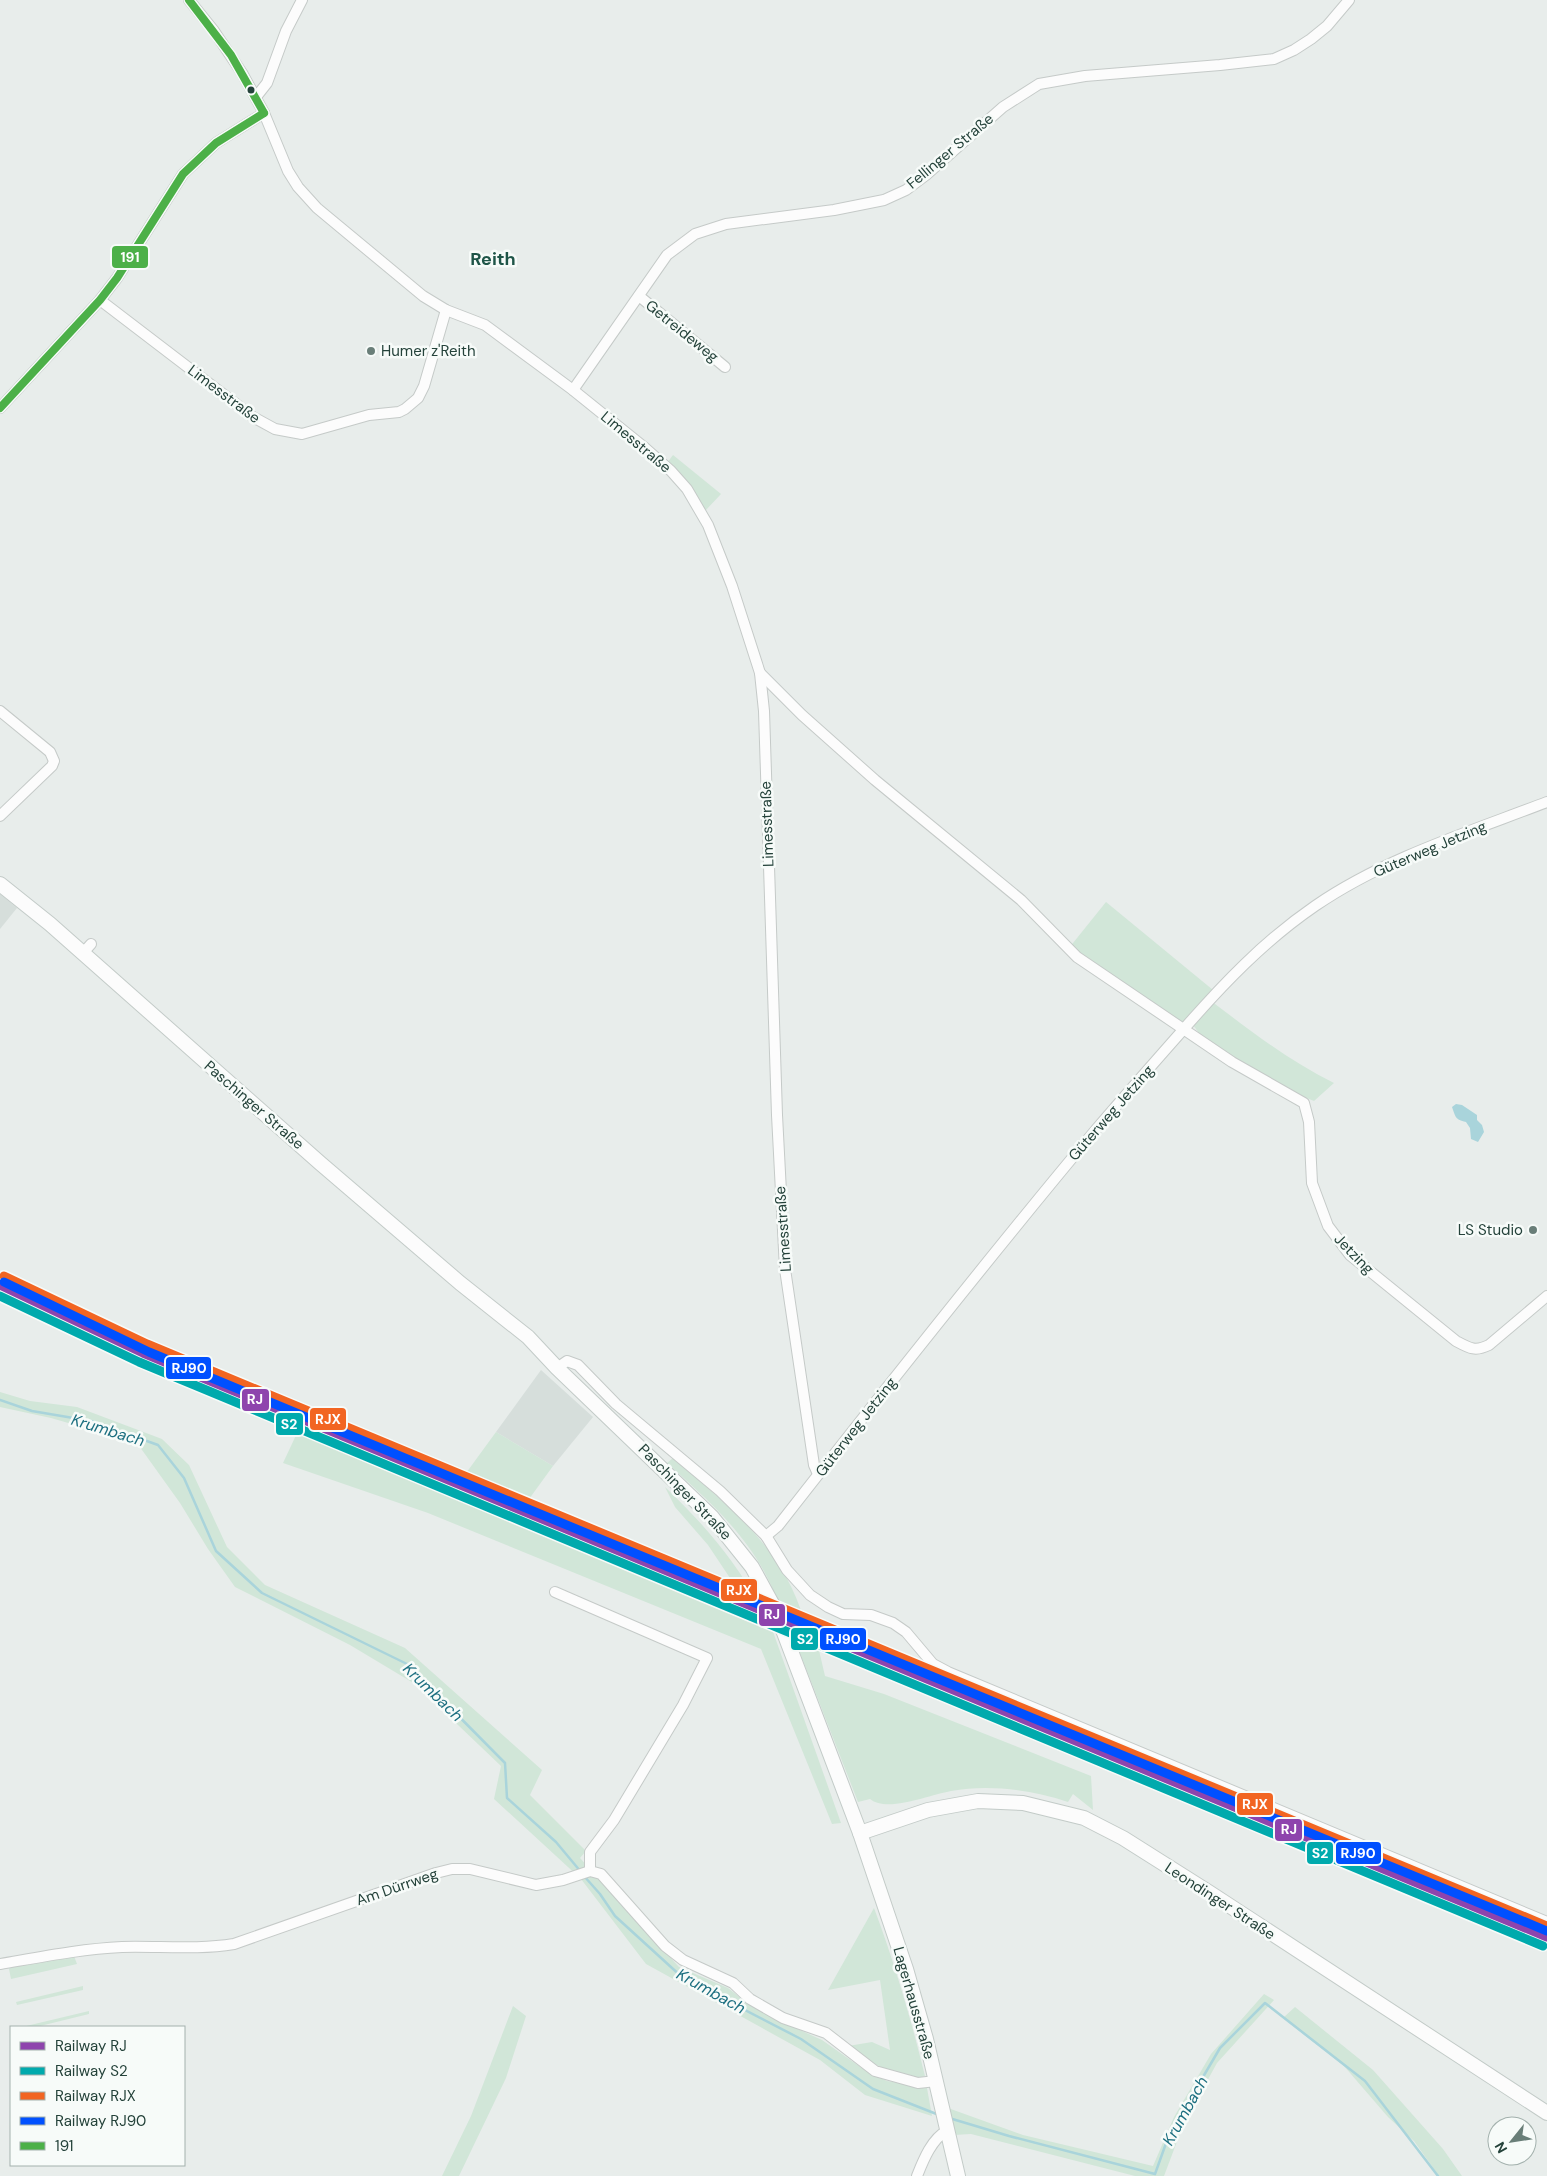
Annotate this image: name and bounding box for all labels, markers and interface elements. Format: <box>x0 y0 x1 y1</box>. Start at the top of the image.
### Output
unlabelled marker <box>246 85 256 95</box>
street label: Fellinger Straße <box>902 109 998 193</box>
line badge: 191 <box>111 245 149 269</box>
district label: Reith <box>470 247 516 271</box>
text: 191 <box>121 248 139 266</box>
street label: Getreideweg <box>641 295 723 367</box>
place label: Humer z'Reith <box>381 341 476 361</box>
marker: Humer z'Reith <box>365 345 377 357</box>
street label: Limesstraße <box>184 360 264 428</box>
street label: Limesstraße <box>597 407 675 477</box>
street label: Limesstraße <box>756 781 778 867</box>
street label: Güterweg Jetzing <box>1370 816 1490 882</box>
street label: Paschinger Straße <box>200 1056 308 1154</box>
street label: Güterweg Jetzing <box>1064 1061 1158 1165</box>
street label: Limesstraße <box>770 1185 796 1273</box>
place label: LS Studio <box>1458 1220 1523 1240</box>
marker: LS Studio <box>1527 1224 1539 1236</box>
street label: Jetzing <box>1330 1229 1378 1279</box>
line badge: RJ90 <box>165 1356 212 1380</box>
text: RJ90 <box>171 1359 207 1377</box>
street label: Güterweg Jetzing <box>811 1373 901 1481</box>
line badge: RJ <box>241 1388 270 1412</box>
text: RJ <box>247 1390 263 1408</box>
line badge: RJX <box>309 1407 347 1431</box>
water label: Krumbach <box>69 1409 147 1451</box>
text: RJX <box>315 1410 341 1428</box>
line badge: S2 <box>275 1412 304 1436</box>
text: S2 <box>281 1415 297 1433</box>
street label: Paschinger Straße <box>634 1440 736 1544</box>
line badge: RJX <box>720 1578 758 1602</box>
text: RJX <box>726 1581 752 1599</box>
line badge: RJ <box>758 1603 786 1627</box>
text: RJ <box>764 1605 780 1623</box>
line badge: S2 <box>790 1627 819 1651</box>
line badge: RJ90 <box>819 1627 867 1651</box>
text: S2 <box>797 1630 813 1648</box>
text: RJ90 <box>825 1630 861 1648</box>
water label: Krumbach <box>398 1658 468 1726</box>
line badge: RJX <box>1236 1792 1274 1816</box>
text: RJX <box>1242 1795 1268 1813</box>
line badge: RJ <box>1274 1818 1303 1842</box>
text: RJ <box>1281 1820 1297 1838</box>
line badge: S2 <box>1306 1841 1334 1865</box>
line badge: RJ90 <box>1335 1841 1382 1865</box>
text: S2 <box>1312 1844 1328 1862</box>
text: RJ90 <box>1340 1844 1376 1862</box>
street label: Leondinger Straße <box>1161 1858 1279 1944</box>
street label: Am Dürrweg <box>353 1864 441 1910</box>
street label: Lagerhausstraße <box>888 1944 940 2062</box>
water label: Krumbach <box>673 1963 749 2019</box>
legend <box>10 2026 185 2166</box>
text: Railway RJ <box>55 2036 127 2056</box>
text: Railway S2 <box>55 2061 128 2081</box>
water label: Krumbach <box>1157 2073 1213 2149</box>
text: Railway RJX <box>55 2086 136 2106</box>
text: Railway RJ90 <box>55 2111 146 2131</box>
north arrow <box>1487 2116 1537 2166</box>
text: 191 <box>55 2136 74 2156</box>
text: N <box>1490 2139 1511 2156</box>

